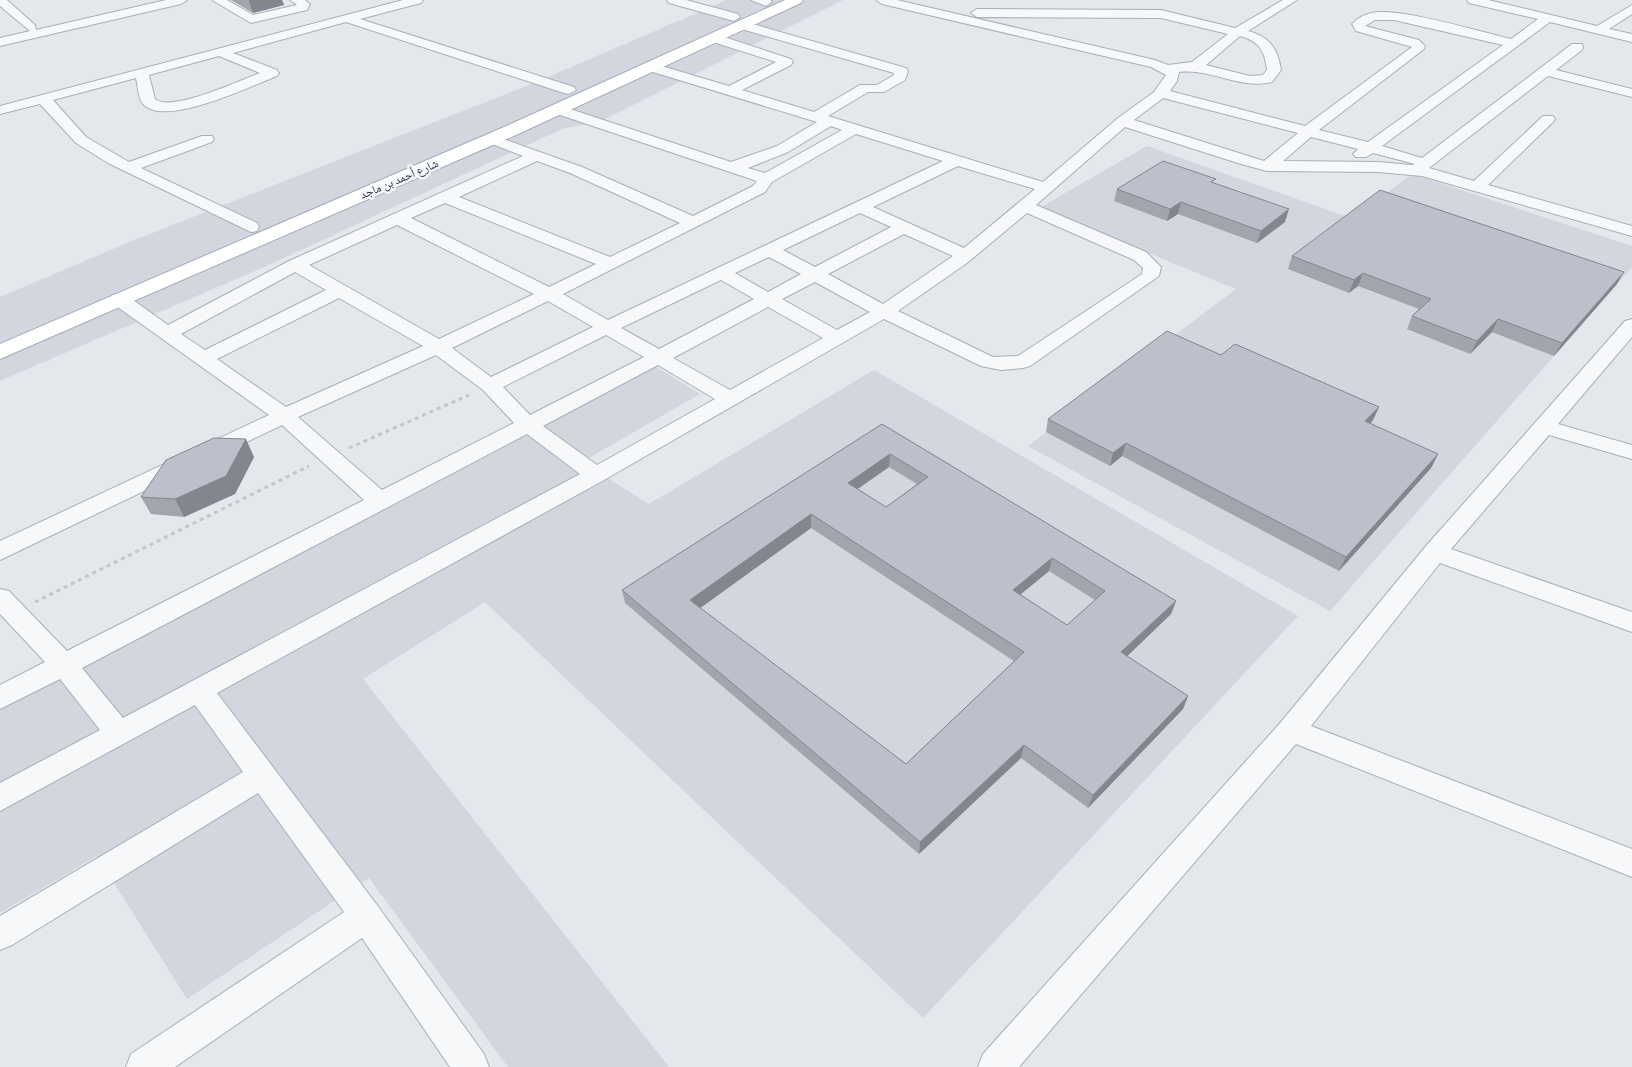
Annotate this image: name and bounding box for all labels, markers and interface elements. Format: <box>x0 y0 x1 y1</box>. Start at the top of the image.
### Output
street label: شارع أحمد بن ماجد <box>358 156 441 203</box>

